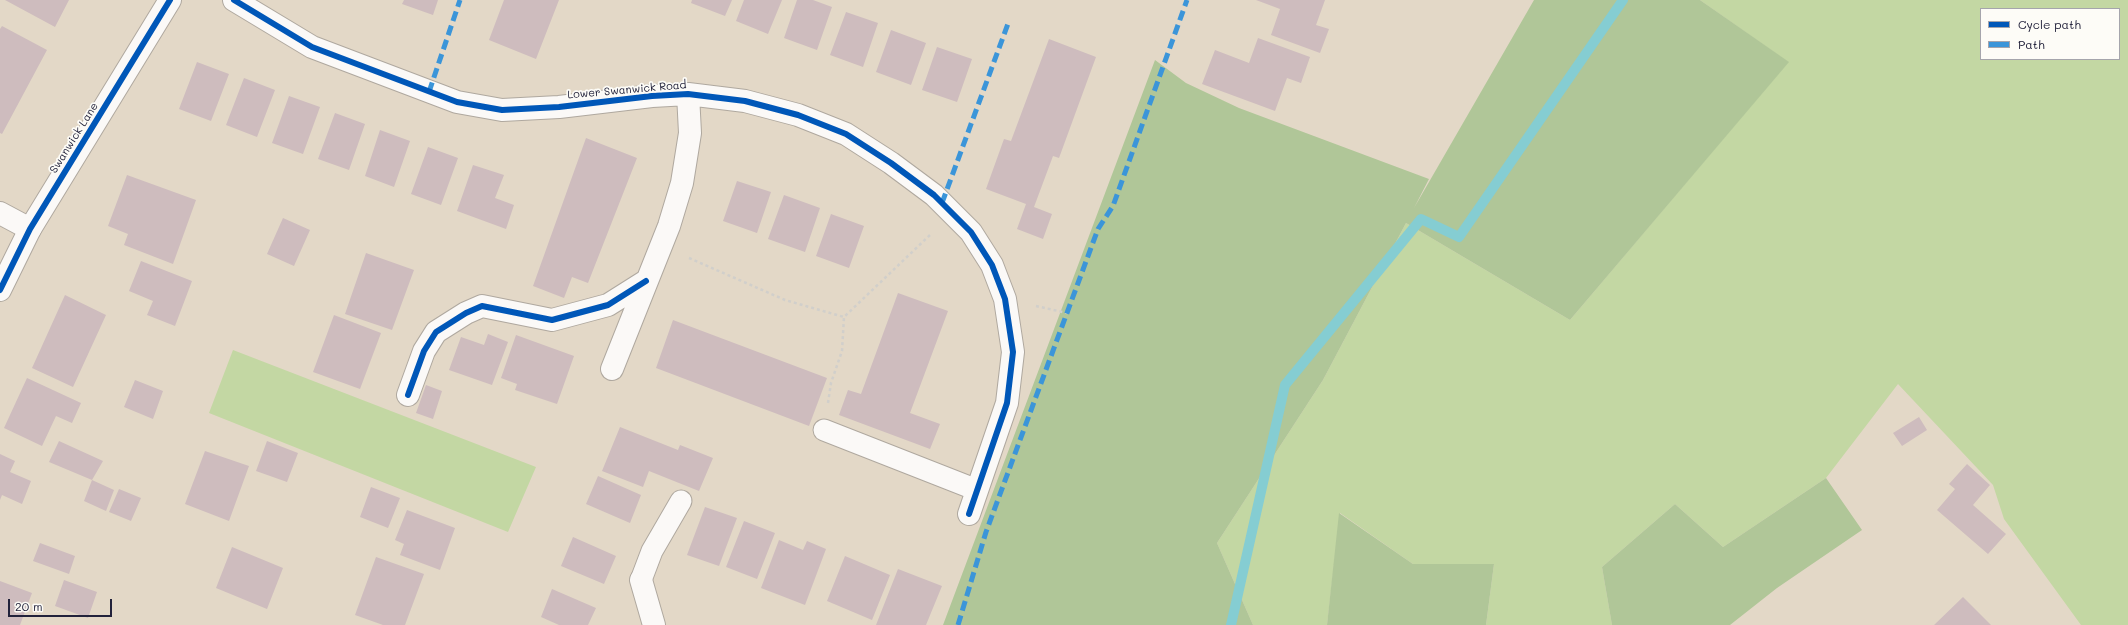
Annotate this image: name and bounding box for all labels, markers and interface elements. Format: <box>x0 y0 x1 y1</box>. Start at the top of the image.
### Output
legend <box>1980 8 2120 60</box>
text: Cycle path <box>2018 16 2081 32</box>
text: Path <box>2018 36 2045 52</box>
street label: Lower Swanwick Road <box>567 78 687 102</box>
street label: Swanwick Lane <box>47 100 101 176</box>
scale bar <box>10 591 114 617</box>
text: 20 m <box>15 598 43 614</box>

